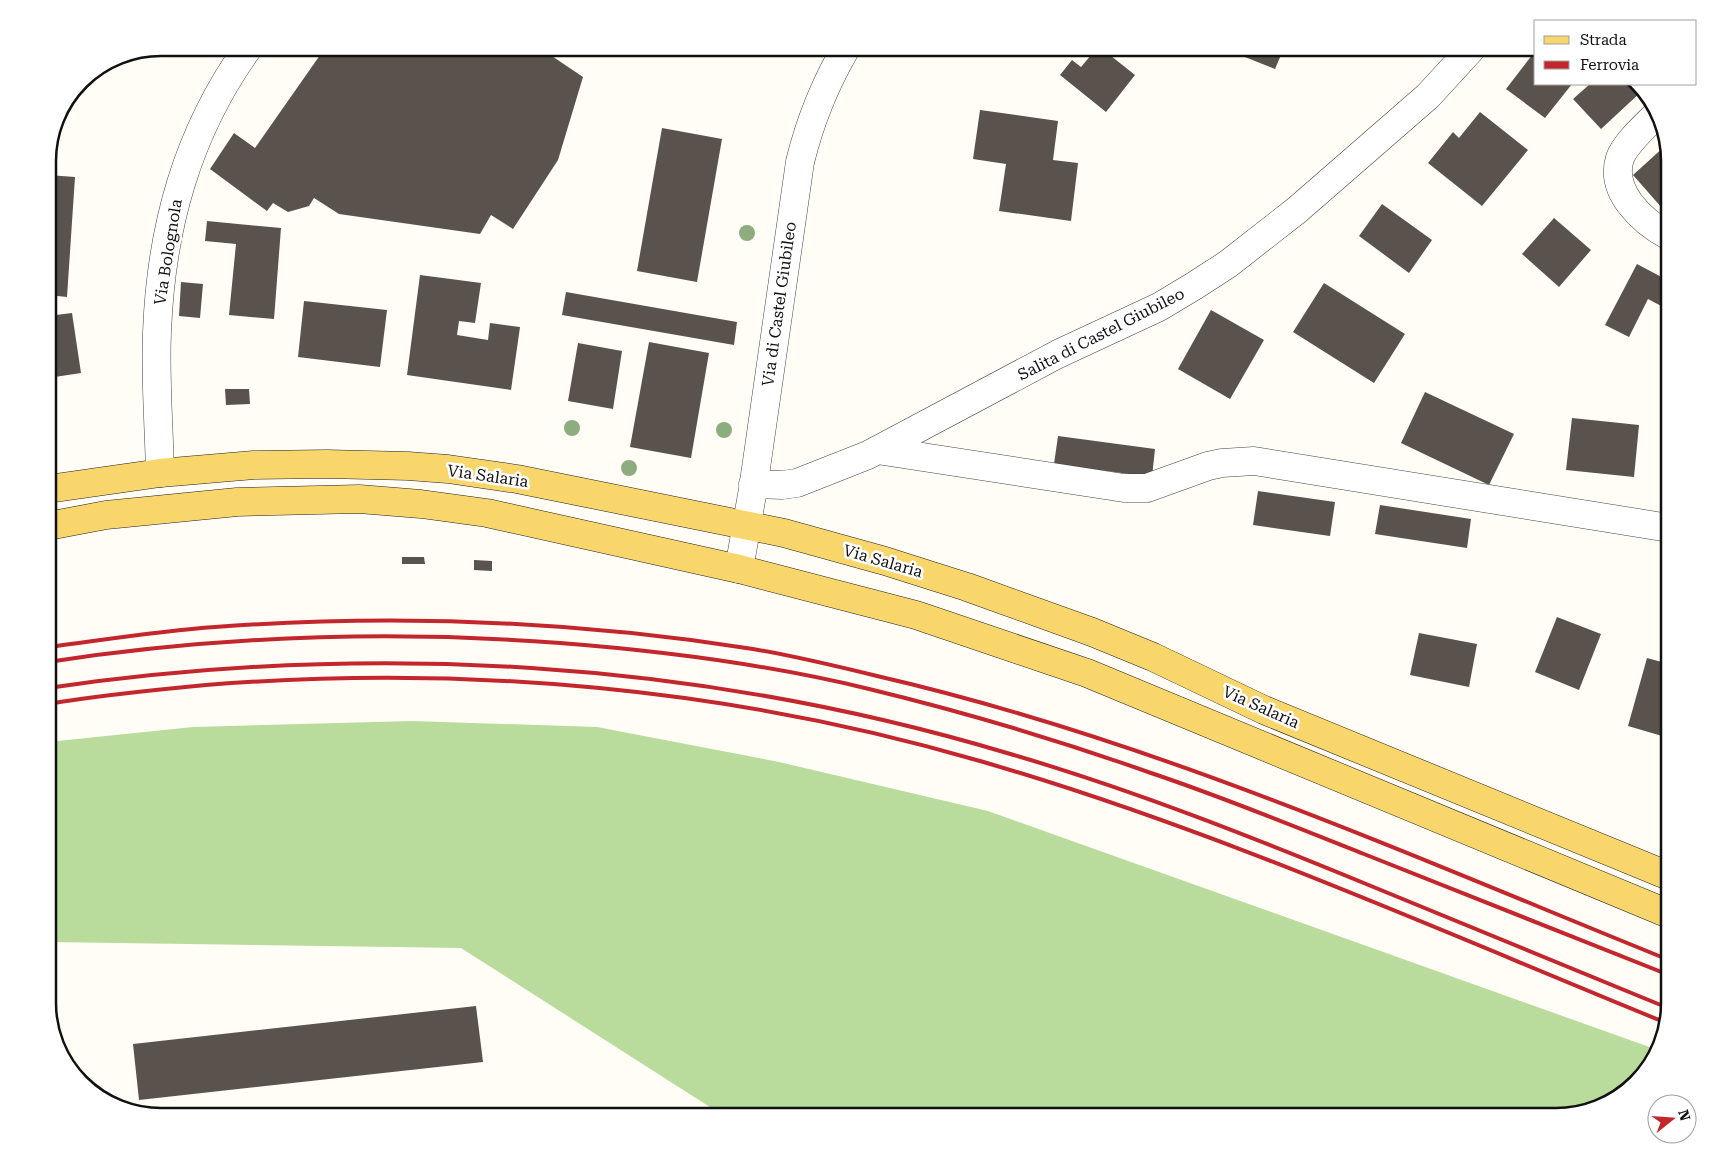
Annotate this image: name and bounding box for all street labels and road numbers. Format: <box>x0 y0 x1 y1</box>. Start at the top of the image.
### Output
street label: Via Bolognola <box>150 197 186 306</box>
street label: Via di Castel Giubileo <box>758 220 800 388</box>
street label: Salita di Castel Giubileo <box>1015 284 1188 384</box>
street label: Via Salaria <box>446 461 530 491</box>
street label: Via Salaria <box>841 541 925 581</box>
street label: Via Salaria <box>1220 682 1302 732</box>

